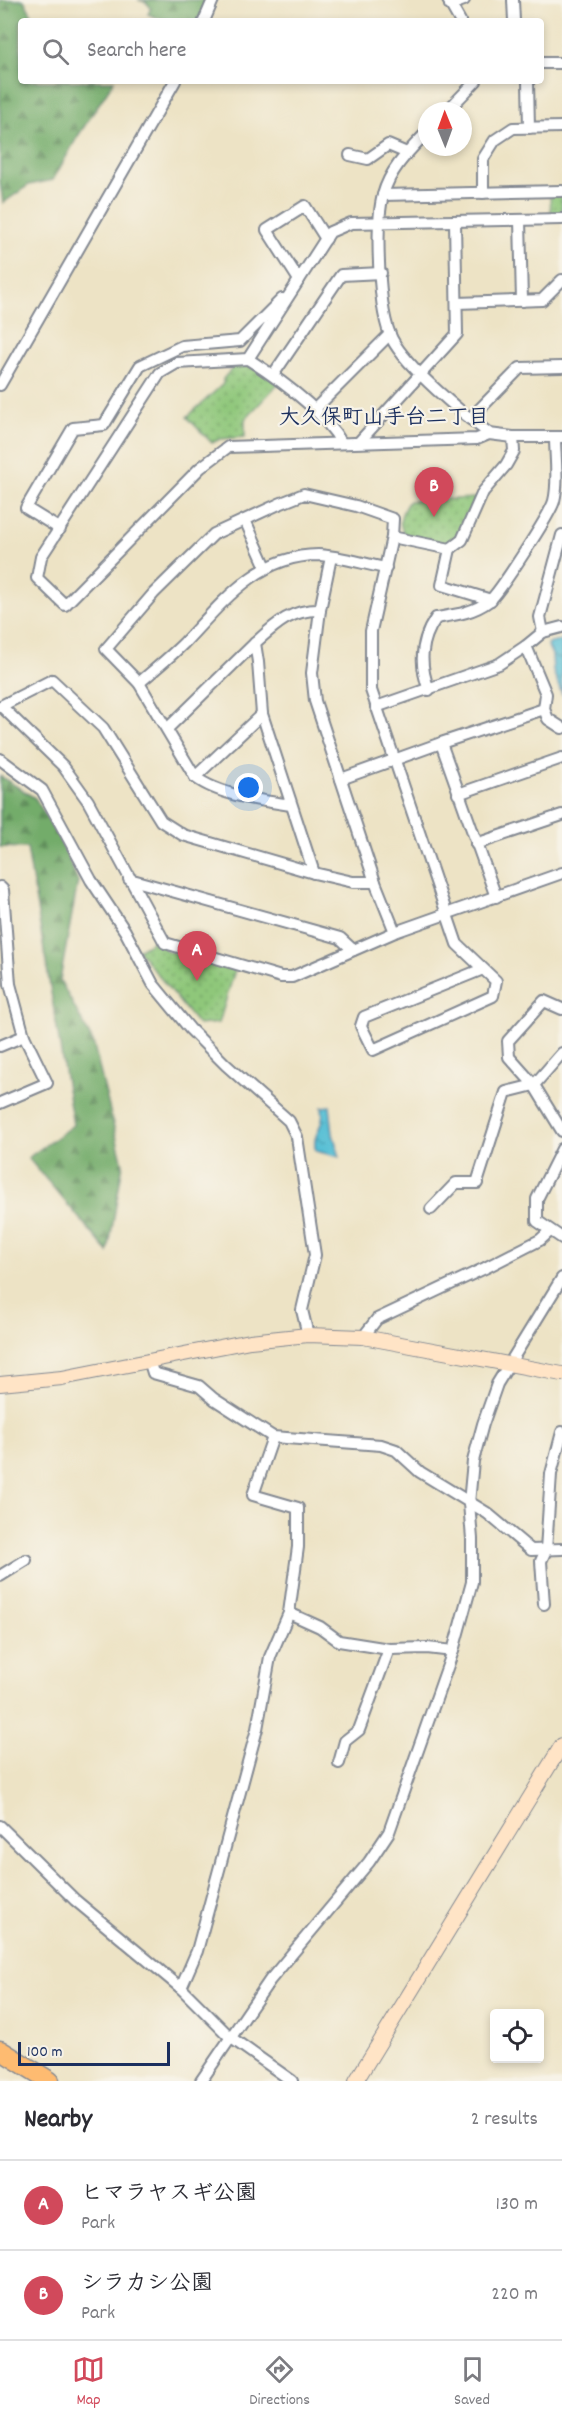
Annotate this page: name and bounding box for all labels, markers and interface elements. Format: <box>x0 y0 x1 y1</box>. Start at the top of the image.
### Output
search box <box>18 18 544 84</box>
icon: search <box>39 35 72 68</box>
text: Search here <box>87 36 186 67</box>
north arrow <box>418 102 472 156</box>
district label: 大久保町山手台二丁目 <box>279 404 489 434</box>
pin: B <box>414 468 454 517</box>
your location <box>234 773 263 802</box>
pin: A <box>178 932 216 981</box>
map controls <box>490 2009 544 2063</box>
button: locate <box>490 2009 544 2063</box>
scale bar <box>18 2039 170 2066</box>
text: 100 m <box>27 2041 63 2064</box>
text: Nearby <box>24 2102 92 2139</box>
text: 2 results <box>471 2106 538 2134</box>
text: ヒマラヤスギ公園 <box>81 2179 257 2210</box>
text: A <box>38 2191 49 2219</box>
text: 130 m <box>496 2191 538 2219</box>
text: Park <box>81 2210 115 2238</box>
text: シラカシ公園 <box>81 2269 213 2300</box>
text: B <box>39 2281 48 2309</box>
text: 220 m <box>491 2281 538 2309</box>
text: Park <box>81 2300 115 2328</box>
tab: Map <box>72 2353 105 2412</box>
tab: Directions <box>249 2353 310 2412</box>
tab: Saved <box>454 2353 490 2412</box>

